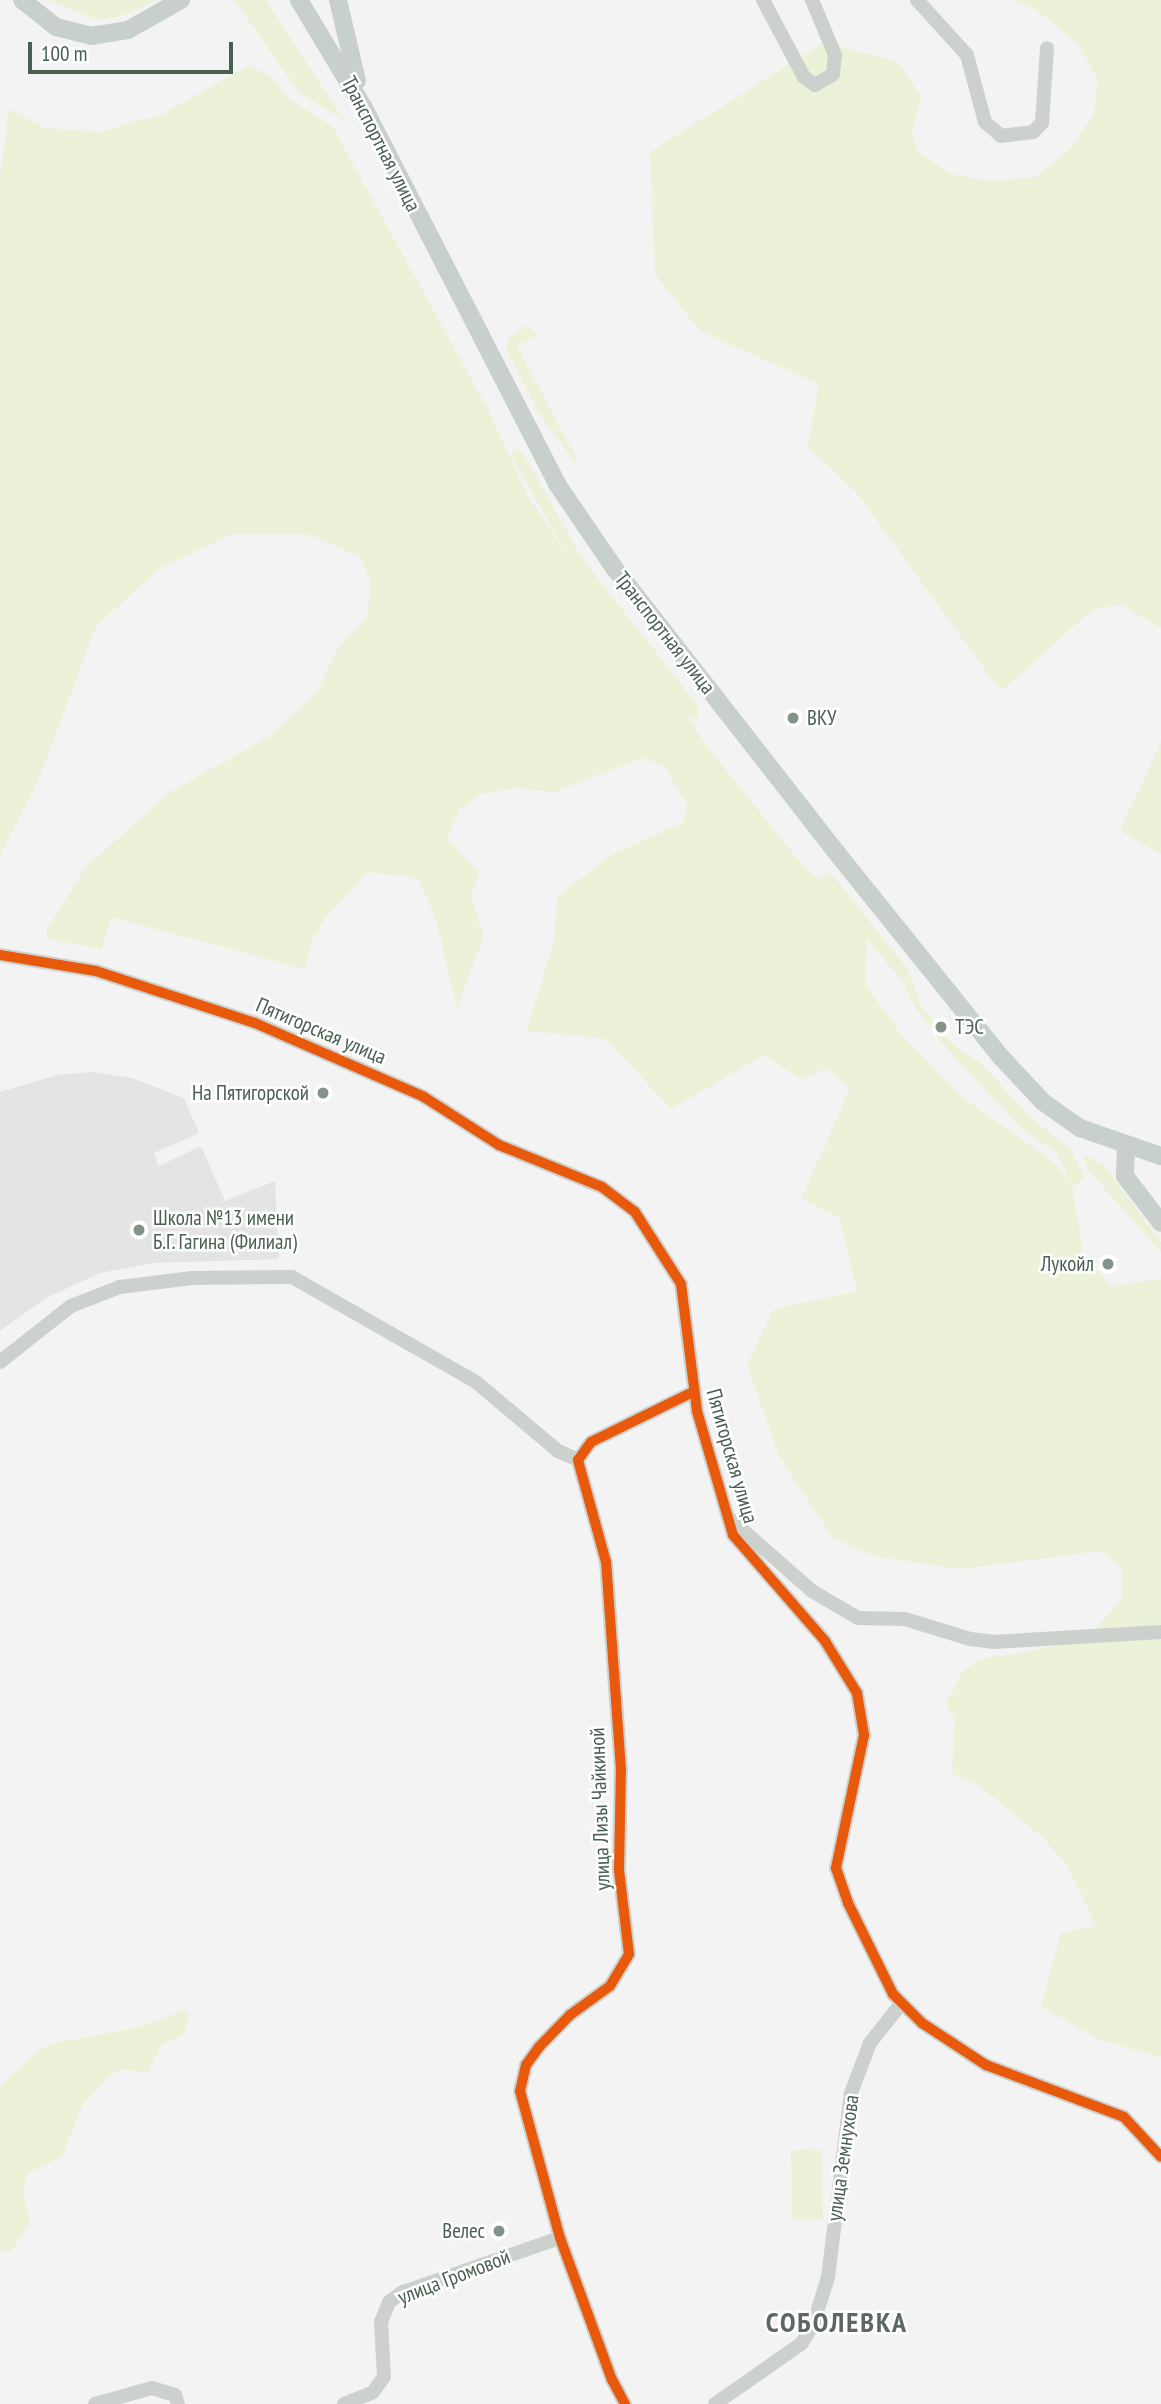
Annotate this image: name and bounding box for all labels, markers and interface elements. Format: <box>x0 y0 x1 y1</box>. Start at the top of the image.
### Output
scale bar <box>32 28 236 72</box>
text: 100 m <box>41 40 87 67</box>
street label: Транспортная улица <box>336 72 426 216</box>
street label: Транспортная улица <box>609 567 721 699</box>
place label: ВКУ <box>807 705 836 731</box>
marker: ВКУ <box>785 710 801 726</box>
street label: Пятигорская улица <box>252 992 390 1070</box>
place label: ТЭС <box>955 1014 984 1040</box>
marker: ТЭС <box>933 1019 949 1035</box>
place label: На Пятигорской <box>192 1080 309 1106</box>
marker: На Пятигорской <box>315 1085 331 1101</box>
place label: Школа №13 имени Б.Г. Гагина (Филиал) <box>153 1205 298 1255</box>
marker: Школа №13 имени Б.Г. Гагина (Филиал) <box>131 1222 147 1238</box>
place label: Лукойл <box>1041 1251 1094 1277</box>
marker: Лукойл <box>1100 1256 1116 1272</box>
street label: Пятигорская улица <box>701 1386 763 1526</box>
street label: улица Лизы Чайкиной <box>585 1727 615 1891</box>
street label: улица Земнухова <box>822 2093 864 2223</box>
place label: Велес <box>442 2218 485 2244</box>
marker: Велес <box>491 2223 507 2239</box>
street label: улица Громовой <box>394 2244 514 2310</box>
district label: СОБОЛЕВКА <box>767 2305 907 2339</box>

